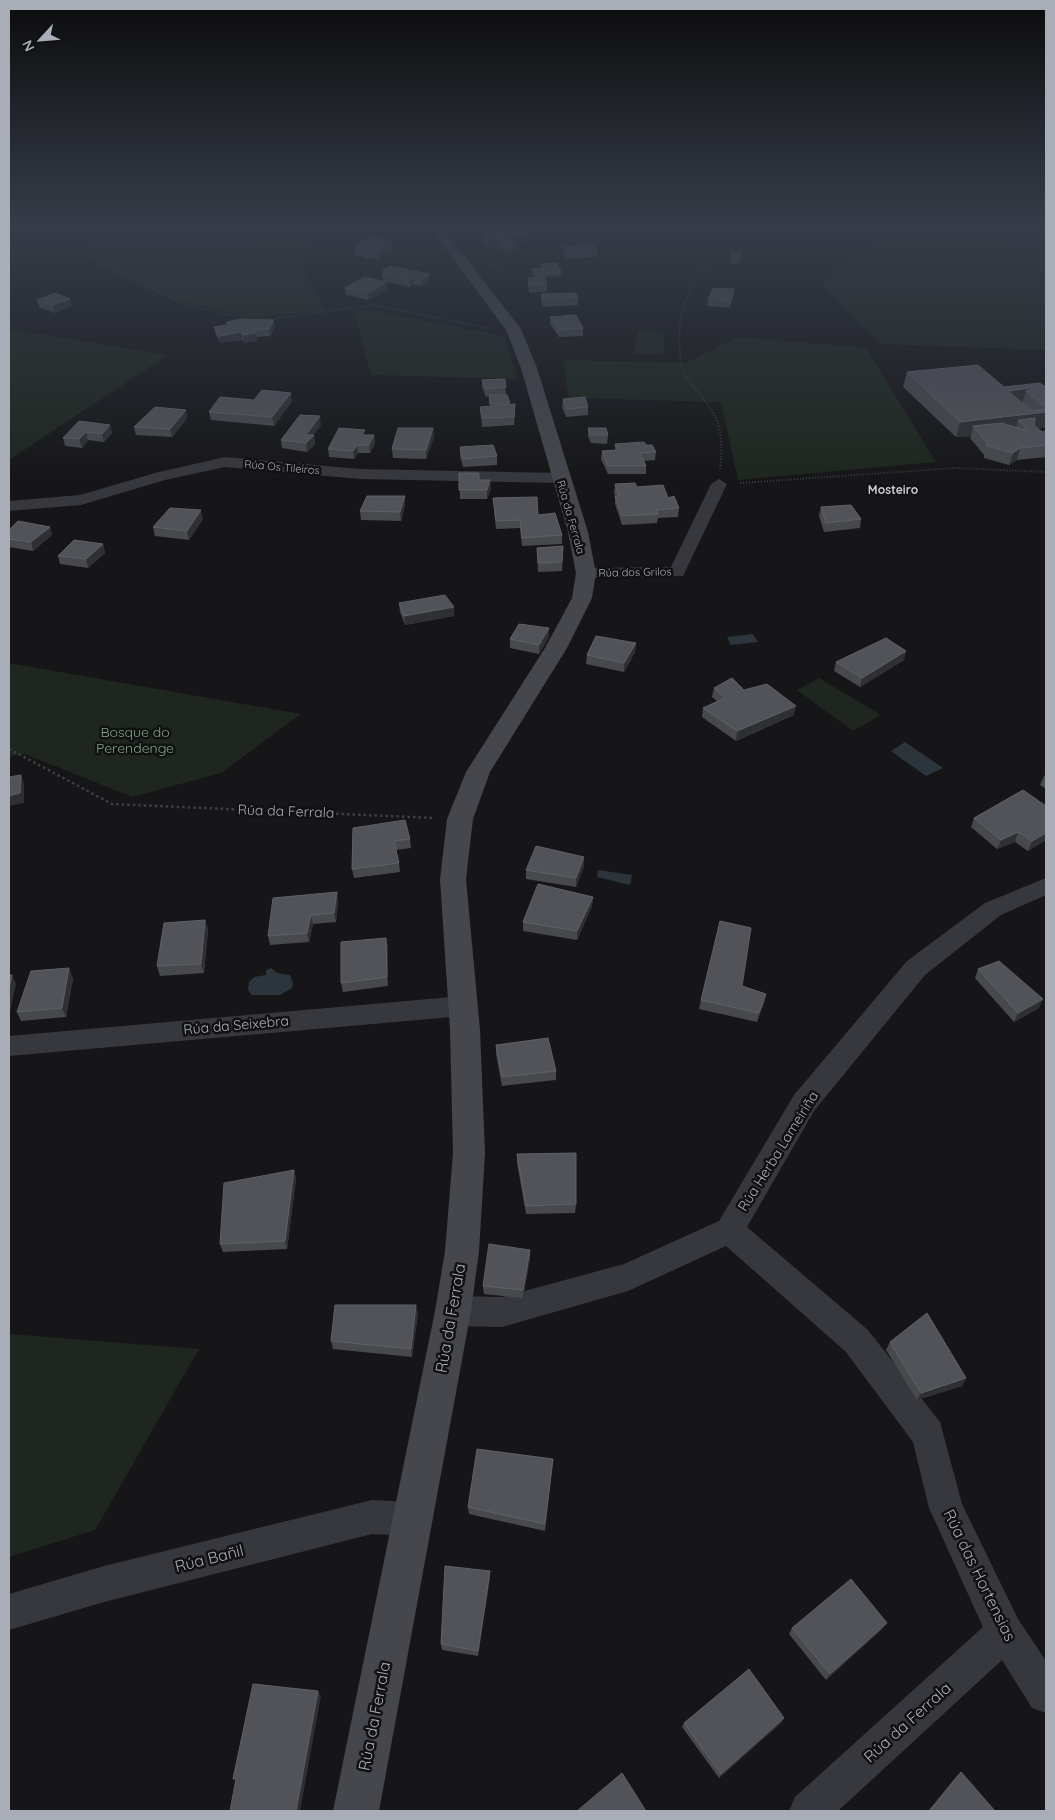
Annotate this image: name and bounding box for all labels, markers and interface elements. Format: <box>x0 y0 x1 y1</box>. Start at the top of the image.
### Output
north arrow <box>15 15 65 65</box>
text: N <box>18 37 39 54</box>
street label: Rúa Os Tileiros <box>244 457 320 477</box>
street label: Rúa da Ferrala <box>554 479 588 555</box>
district label: Mosteiro <box>868 482 919 497</box>
street label: Rúa dos Grilos <box>598 564 672 580</box>
park label: Bosque do Perendenge <box>96 723 174 757</box>
street label: Rúa da Ferrala <box>237 800 335 822</box>
street label: Rúa da Seixebra <box>183 1011 289 1039</box>
street label: Rúa Herba Lameiriña <box>734 1088 822 1214</box>
street label: Rúa da Ferrala <box>431 1262 469 1374</box>
street label: Rúa das Hortensias <box>939 1506 1021 1644</box>
street label: Rúa Bañil <box>173 1540 245 1576</box>
street label: Rúa da Ferrala <box>354 1660 394 1772</box>
street label: Rúa da Ferrala <box>859 1678 955 1766</box>

